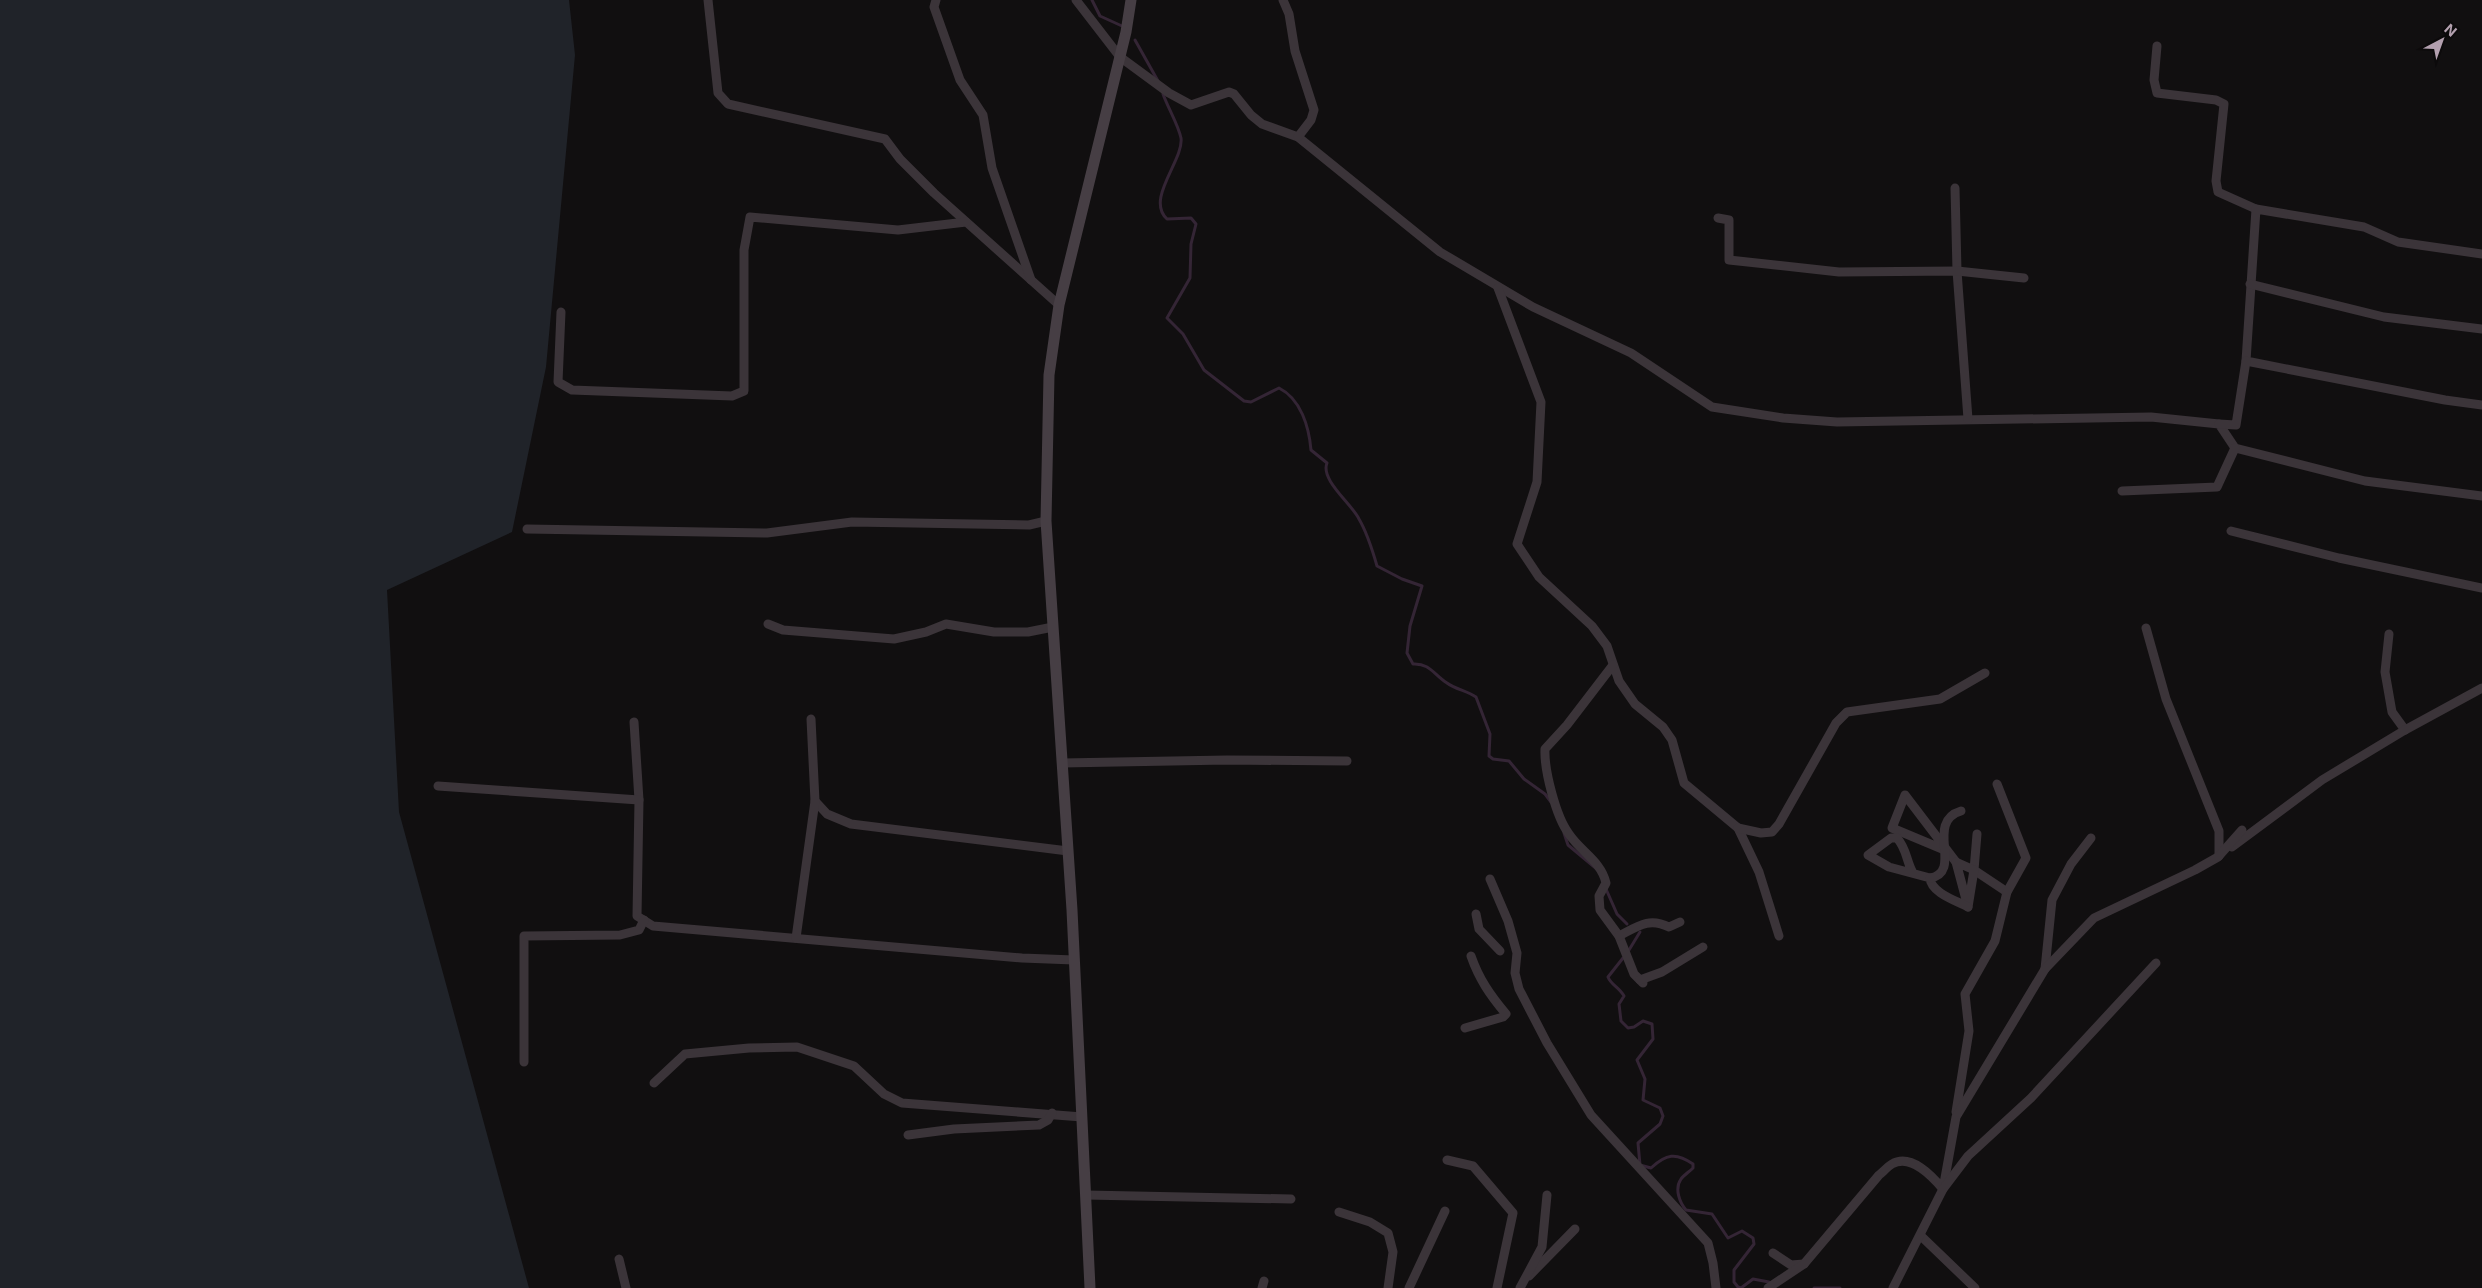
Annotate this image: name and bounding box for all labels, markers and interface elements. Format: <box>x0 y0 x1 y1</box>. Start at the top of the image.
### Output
north arrow <box>2417 15 2467 65</box>
text: N <box>2441 20 2460 40</box>

